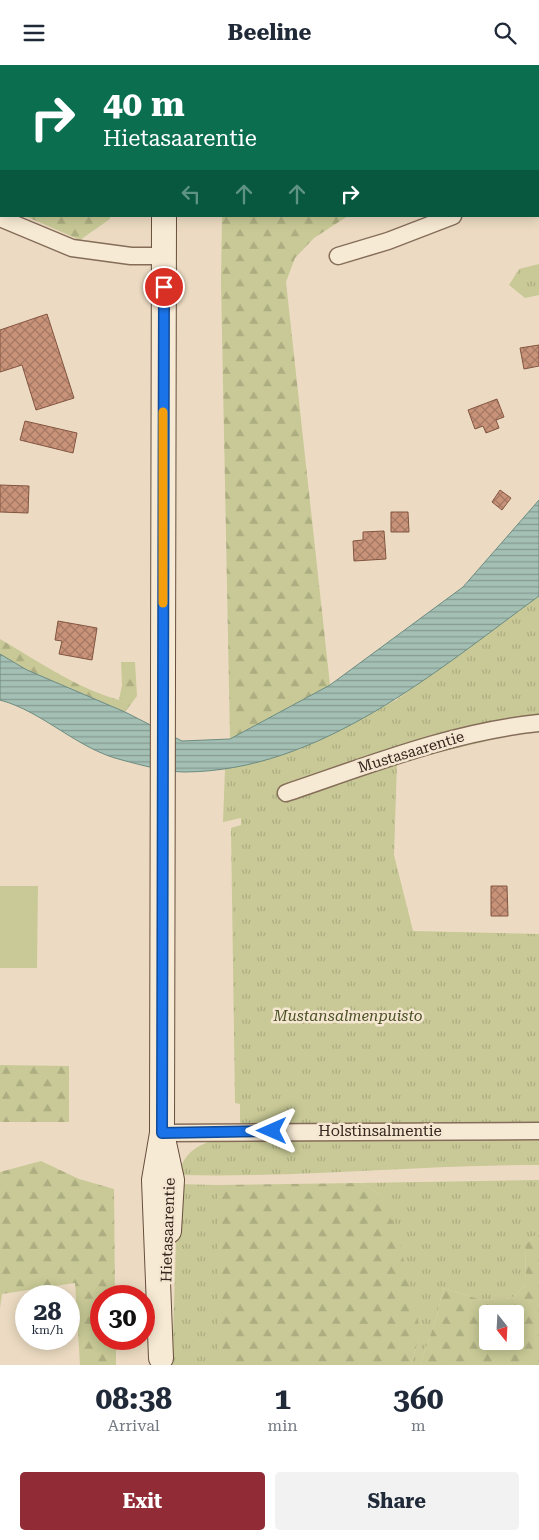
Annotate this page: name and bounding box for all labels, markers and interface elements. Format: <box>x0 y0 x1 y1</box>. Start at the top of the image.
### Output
icon: menu <box>20 19 48 47</box>
icon: search <box>491 19 519 47</box>
text: Beeline <box>228 20 311 45</box>
text: 40 m <box>103 84 185 125</box>
icon: right <box>20 85 85 150</box>
text: Hietasaarentie <box>103 126 257 151</box>
icon: left <box>177 180 205 208</box>
icon: ahead <box>230 180 258 208</box>
icon: ahead <box>283 180 311 208</box>
icon: right <box>336 180 364 208</box>
pin <box>143 266 185 308</box>
icon: arrive <box>150 273 178 301</box>
street label: Mustasaarentie <box>356 727 466 777</box>
park label: Mustansalmenpuisto <box>272 1007 423 1025</box>
position arrow <box>245 1104 297 1156</box>
street label: Holstinsalmentie <box>318 1122 442 1140</box>
street label: Hietasaarentie <box>157 1177 179 1283</box>
speed limit sign: 30 <box>90 1285 155 1350</box>
text: 28 <box>33 1297 62 1326</box>
north arrow <box>479 1305 524 1350</box>
map controls <box>479 1305 524 1350</box>
text: km/h <box>31 1323 64 1337</box>
text: 08:38 <box>95 1381 172 1416</box>
text: 1 <box>274 1381 291 1416</box>
text: 360 <box>393 1381 443 1416</box>
text: Arrival <box>108 1416 160 1435</box>
text: min <box>268 1416 298 1435</box>
text: m <box>411 1416 426 1435</box>
button: Exit <box>20 1472 265 1530</box>
button: Share <box>275 1472 519 1530</box>

